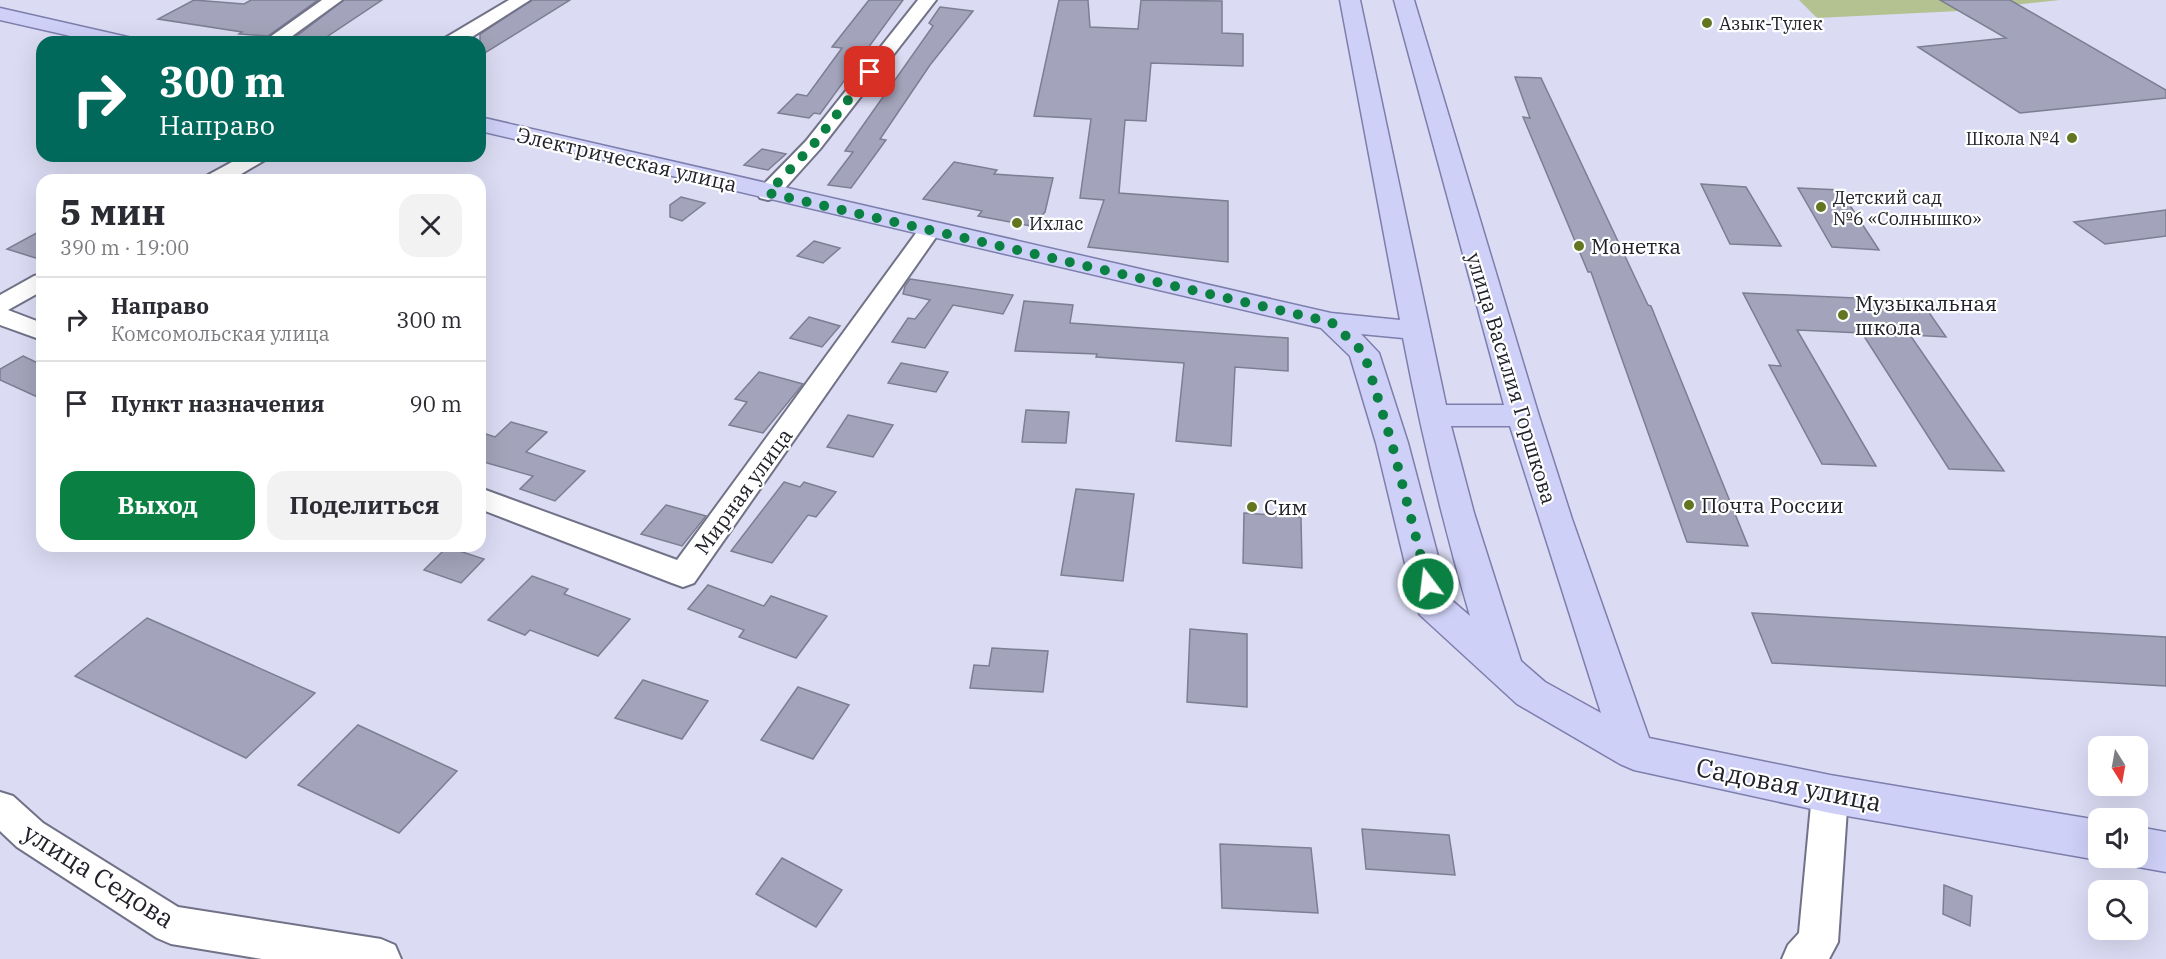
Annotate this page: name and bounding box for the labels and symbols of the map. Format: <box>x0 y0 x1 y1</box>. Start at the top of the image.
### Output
place label: Азык-Тулек <box>1719 12 1823 35</box>
marker: Азык-Тулек <box>1700 16 1714 30</box>
pin <box>844 46 895 97</box>
street label: Электрическая улица <box>514 120 740 198</box>
place label: Школа №4 <box>1966 127 2060 150</box>
marker: Школа №4 <box>2065 131 2079 145</box>
place label: Детский сад №6 «Солнышко» <box>1833 186 1981 230</box>
marker: Детский сад №6 «Солнышко» <box>1814 200 1828 214</box>
place label: Ихлас <box>1029 212 1084 235</box>
marker: Ихлас <box>1010 216 1024 230</box>
place label: Монетка <box>1591 232 1681 260</box>
marker: Монетка <box>1572 239 1586 253</box>
street label: улица Василия Горшкова <box>1460 249 1564 507</box>
place label: Музыкальная школа <box>1855 289 1997 341</box>
marker: Музыкальная школа <box>1836 308 1850 322</box>
street label: Мирная улица <box>688 422 798 560</box>
place label: Почта России <box>1701 491 1844 519</box>
place label: Сим <box>1264 493 1307 521</box>
marker: Почта России <box>1682 498 1696 512</box>
marker: Сим <box>1245 500 1259 514</box>
position arrow <box>1396 552 1460 616</box>
north arrow <box>2088 736 2148 796</box>
street label: Садовая улица <box>1693 749 1885 819</box>
street label: улица Седова <box>17 815 181 935</box>

